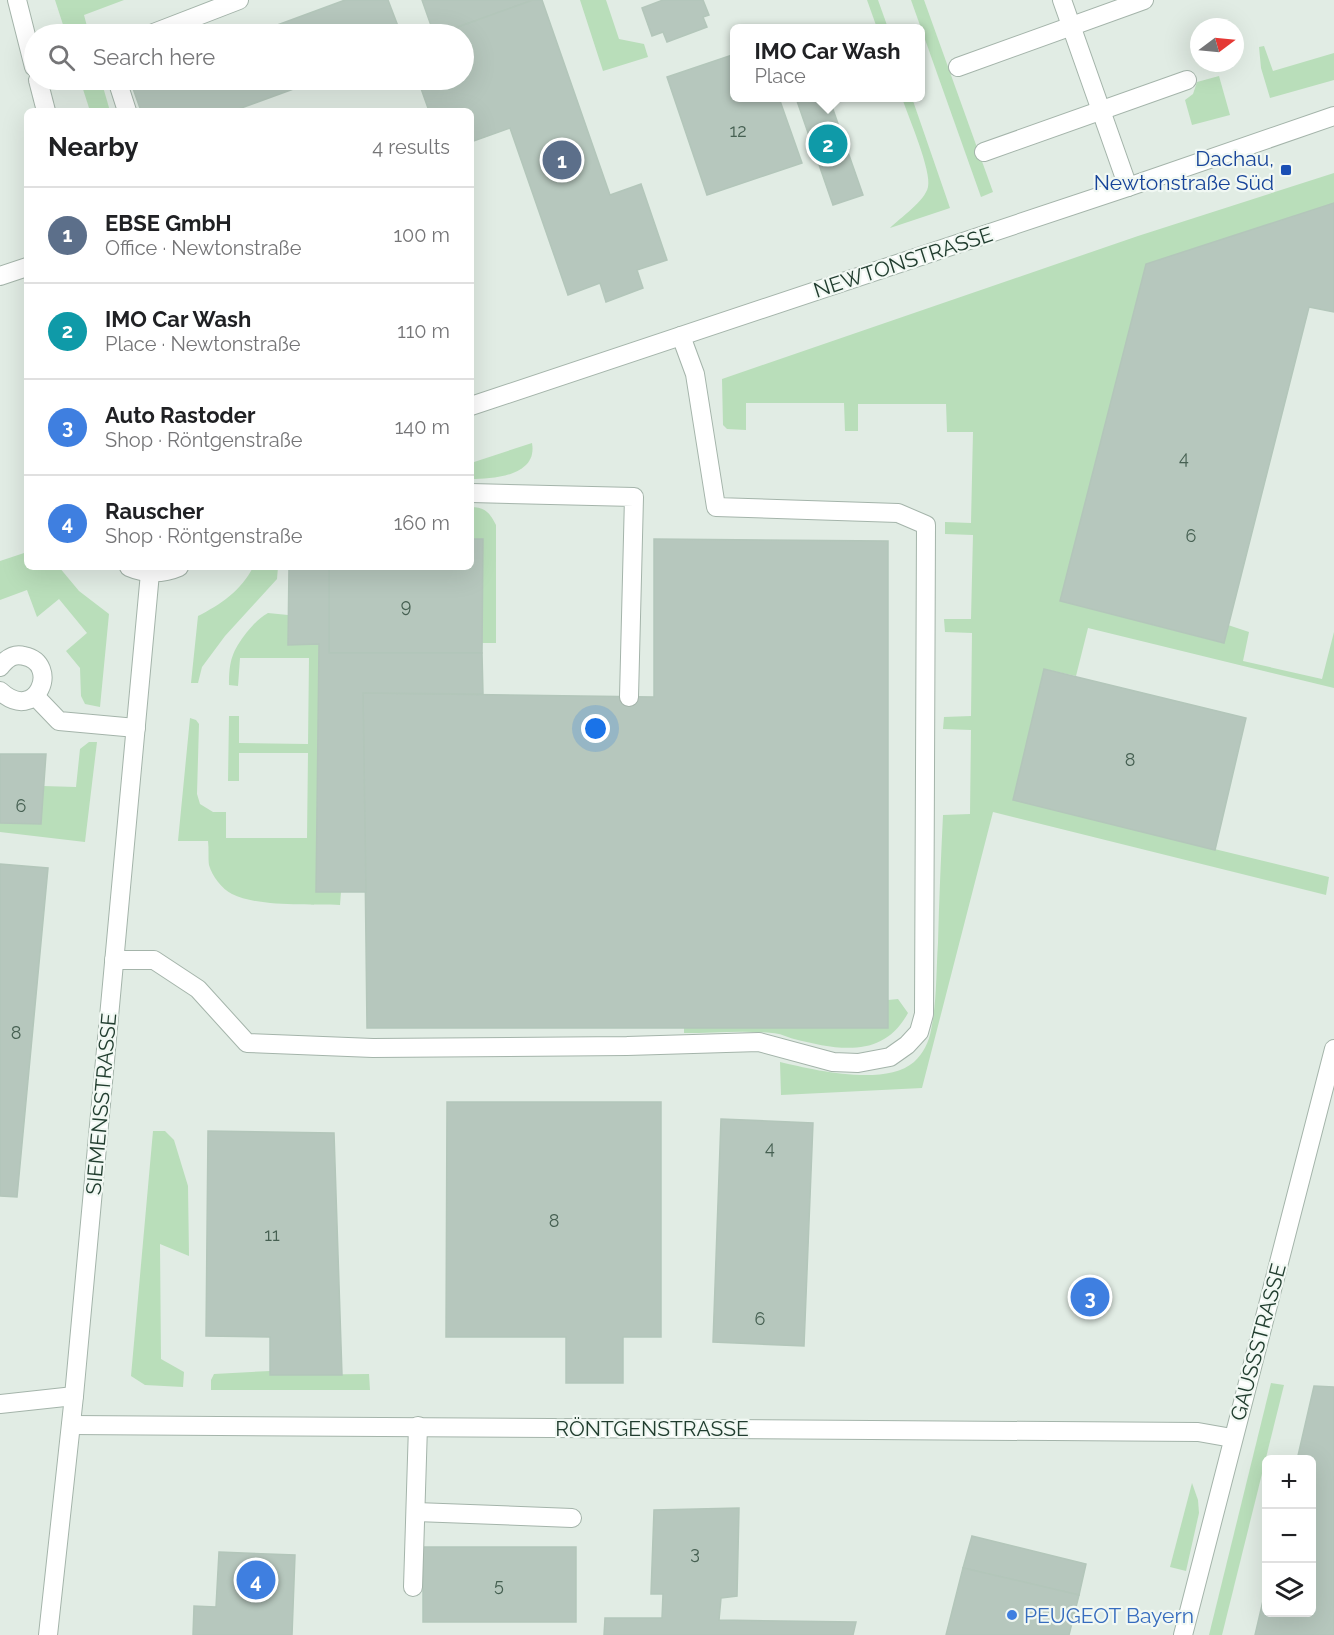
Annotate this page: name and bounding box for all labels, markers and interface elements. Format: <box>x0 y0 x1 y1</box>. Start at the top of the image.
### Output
north arrow <box>1190 18 1244 72</box>
search box <box>24 24 474 90</box>
popup <box>730 24 925 102</box>
text: IMO Car Wash <box>754 38 901 64</box>
icon: search <box>45 41 78 74</box>
text: Search here <box>93 44 215 70</box>
text: Place <box>754 64 806 88</box>
house number: 12 <box>729 120 747 141</box>
pin: 2 <box>808 122 848 166</box>
text: Nearby <box>48 132 138 162</box>
text: 4 results <box>372 135 450 159</box>
pin: 1 <box>542 138 582 182</box>
place label: Dachau, Newtonstraße Süd <box>1094 146 1274 195</box>
marker: Dachau, Newtonstraße Süd <box>1279 163 1293 177</box>
text: EBSE GmbH <box>105 210 232 236</box>
street label: NEWTONSTRASSE <box>810 221 996 303</box>
text: 1 <box>63 223 72 247</box>
text: 100 m <box>393 223 450 247</box>
text: Office · Newtonstraße <box>105 236 301 260</box>
text: IMO Car Wash <box>105 306 251 332</box>
text: 2 <box>62 319 73 343</box>
text: 110 m <box>397 319 450 343</box>
text: Place · Newtonstraße <box>105 332 300 356</box>
text: Auto Rastoder <box>105 402 255 428</box>
text: 3 <box>62 415 73 439</box>
text: 140 m <box>395 415 450 439</box>
text: Shop · Röntgenstraße <box>105 428 303 452</box>
house number: 4 <box>1179 447 1189 468</box>
text: Rauscher <box>105 498 204 524</box>
text: 4 <box>62 511 73 535</box>
text: 160 m <box>394 511 450 535</box>
text: Shop · Röntgenstraße <box>105 524 303 548</box>
house number: 6 <box>1186 525 1197 546</box>
house number: 9 <box>401 595 411 616</box>
your location <box>581 714 610 743</box>
house number: 8 <box>1125 749 1135 770</box>
house number: 6 <box>16 795 27 816</box>
street label: SIEMENSSTRASSE <box>81 1012 121 1196</box>
house number: 8 <box>11 1022 21 1043</box>
house number: 4 <box>765 1137 775 1158</box>
house number: 8 <box>549 1210 559 1231</box>
house number: 11 <box>264 1224 280 1245</box>
street label: GAUSSSTRASSE <box>1225 1261 1291 1423</box>
pin: 3 <box>1070 1274 1110 1320</box>
house number: 6 <box>755 1308 766 1329</box>
street label: RÖNTGENSTRASSE <box>555 1416 749 1441</box>
map controls <box>1262 1455 1316 1617</box>
button: + <box>1262 1455 1316 1509</box>
button: − <box>1262 1509 1316 1563</box>
house number: 3 <box>690 1542 700 1563</box>
pin: 4 <box>236 1558 276 1602</box>
button: layers <box>1262 1563 1316 1617</box>
house number: 5 <box>494 1574 504 1595</box>
place label: PEUGEOT Bayern <box>1024 1603 1194 1628</box>
marker: PEUGEOT Bayern <box>1005 1608 1019 1622</box>

